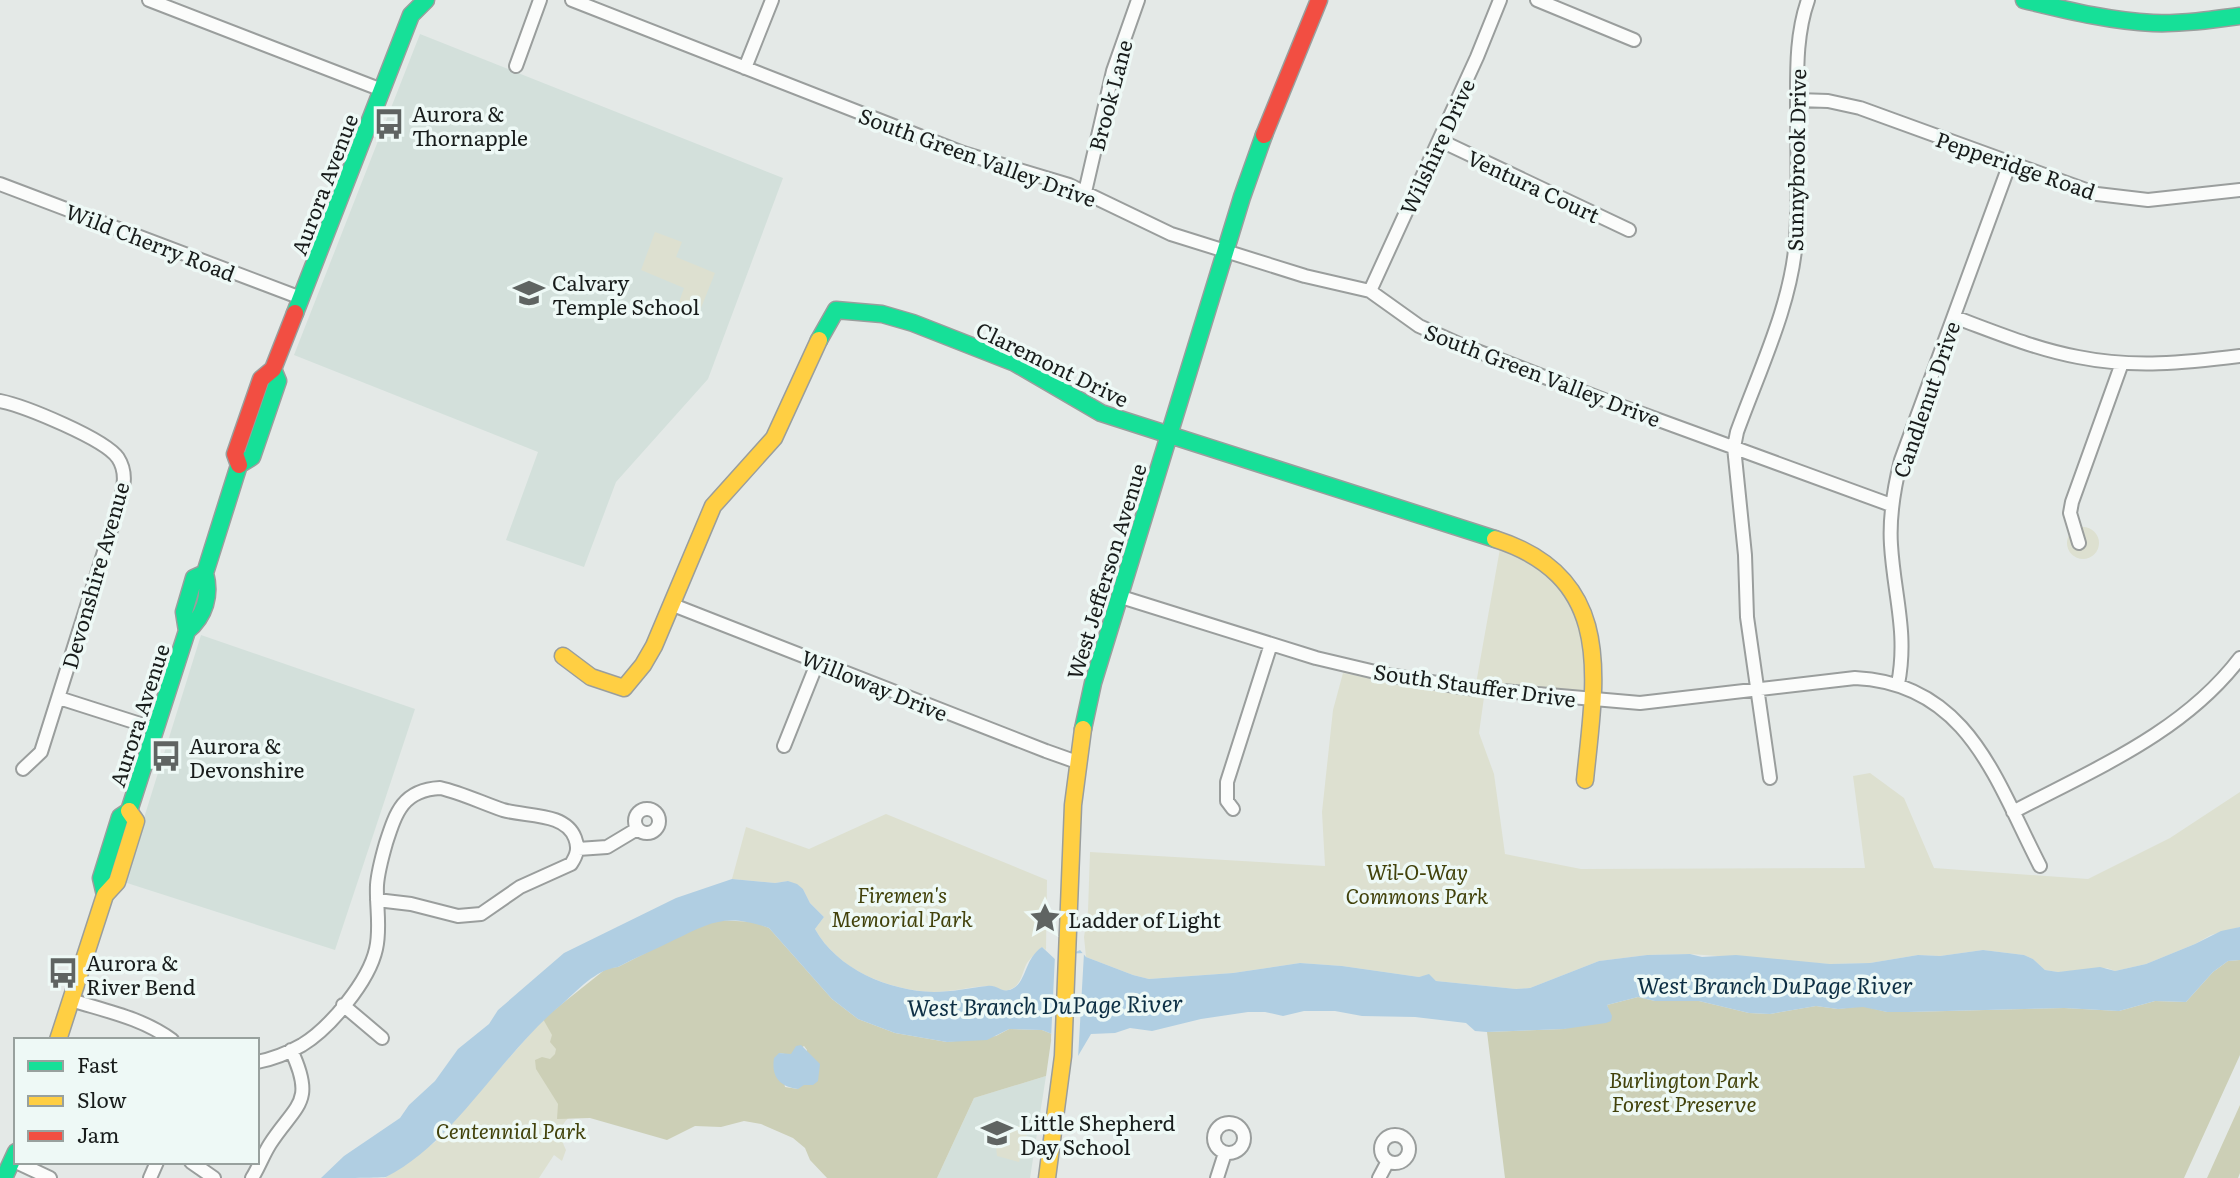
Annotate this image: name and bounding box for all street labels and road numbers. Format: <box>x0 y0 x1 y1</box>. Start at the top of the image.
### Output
street label: Brook Lane <box>1079 36 1139 154</box>
street label: Sunnybrook Drive <box>1778 68 1812 252</box>
street label: Wilshire Drive <box>1391 73 1481 219</box>
street label: South Green Valley Drive <box>855 99 1101 213</box>
street label: Aurora Avenue <box>282 109 364 259</box>
street label: Pepperidge Road <box>1932 122 2100 206</box>
street label: Ventura Court <box>1463 141 1606 229</box>
street label: Wild Cherry Road <box>62 194 240 288</box>
street label: Claremont Drive <box>971 313 1135 413</box>
street label: South Green Valley Drive <box>1421 315 1666 433</box>
street label: Candlenut Drive <box>1884 316 1966 481</box>
street label: West Jefferson Avenue <box>1057 459 1153 683</box>
street label: Devonshire Avenue <box>52 478 136 672</box>
street label: Aurora Avenue <box>100 639 176 791</box>
street label: Willoway Drive <box>797 641 953 727</box>
street label: South Stauffer Drive <box>1372 654 1578 714</box>

